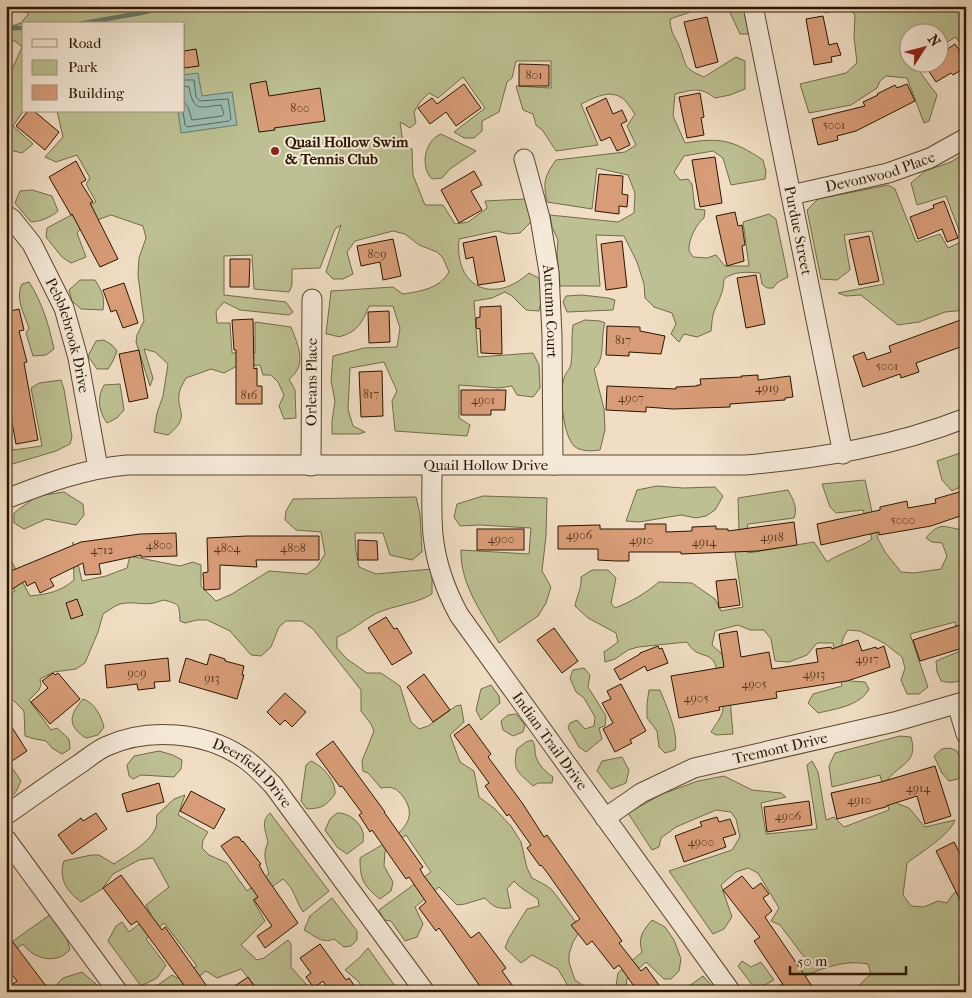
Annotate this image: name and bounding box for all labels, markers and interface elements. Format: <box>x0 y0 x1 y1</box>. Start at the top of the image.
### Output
legend <box>22 22 185 112</box>
north arrow <box>900 22 950 72</box>
text: N <box>924 31 944 50</box>
text: Road <box>68 34 102 52</box>
text: Park <box>68 58 98 76</box>
house number: 801 <box>526 68 542 82</box>
text: Building <box>68 84 125 102</box>
house number: 800 <box>290 101 310 115</box>
house number: 5001 <box>823 118 845 132</box>
place label: Quail Hollow Swim & Tennis Club <box>285 133 409 168</box>
marker: Quail Hollow Swim & Tennis Club <box>269 145 281 157</box>
street label: Devonwood Place <box>823 148 939 196</box>
street label: Purdue Street <box>780 184 816 277</box>
house number: 809 <box>368 247 386 261</box>
street label: Autumn Court <box>539 262 561 359</box>
street label: Pebblebrook Drive <box>41 275 93 395</box>
house number: 817 <box>615 333 631 347</box>
street label: Orleans Place <box>302 337 321 426</box>
house number: 5001 <box>876 359 898 373</box>
house number: 4919 <box>755 381 779 395</box>
house number: 817 <box>363 387 379 401</box>
house number: 816 <box>241 388 258 402</box>
house number: 4907 <box>618 391 644 405</box>
house number: 4901 <box>471 393 495 407</box>
street label: Quail Hollow Drive <box>424 456 549 474</box>
house number: 5000 <box>890 513 916 527</box>
house number: 4906 <box>566 528 593 542</box>
house number: 4918 <box>760 530 784 544</box>
house number: 4900 <box>488 532 514 546</box>
house number: 4910 <box>629 533 653 547</box>
house number: 4914 <box>692 535 717 549</box>
house number: 4800 <box>146 538 172 552</box>
house number: 4804 <box>214 541 241 555</box>
house number: 4808 <box>280 541 306 555</box>
house number: 4712 <box>91 543 114 557</box>
house number: 4917 <box>855 652 879 666</box>
house number: 909 <box>127 666 147 680</box>
house number: 4913 <box>803 667 825 681</box>
house number: 913 <box>204 671 220 685</box>
house number: 4905 <box>741 677 767 691</box>
street label: Indian Trail Drive <box>508 688 592 794</box>
house number: 4905 <box>683 691 709 705</box>
street label: Tremont Drive <box>731 728 830 768</box>
street label: Deerfield Drive <box>210 734 296 812</box>
house number: 4914 <box>906 781 931 795</box>
house number: 4910 <box>847 793 871 807</box>
house number: 4906 <box>775 809 802 823</box>
house number: 4900 <box>688 835 714 849</box>
scale bar <box>790 943 906 975</box>
text: 50 m <box>797 952 828 970</box>

